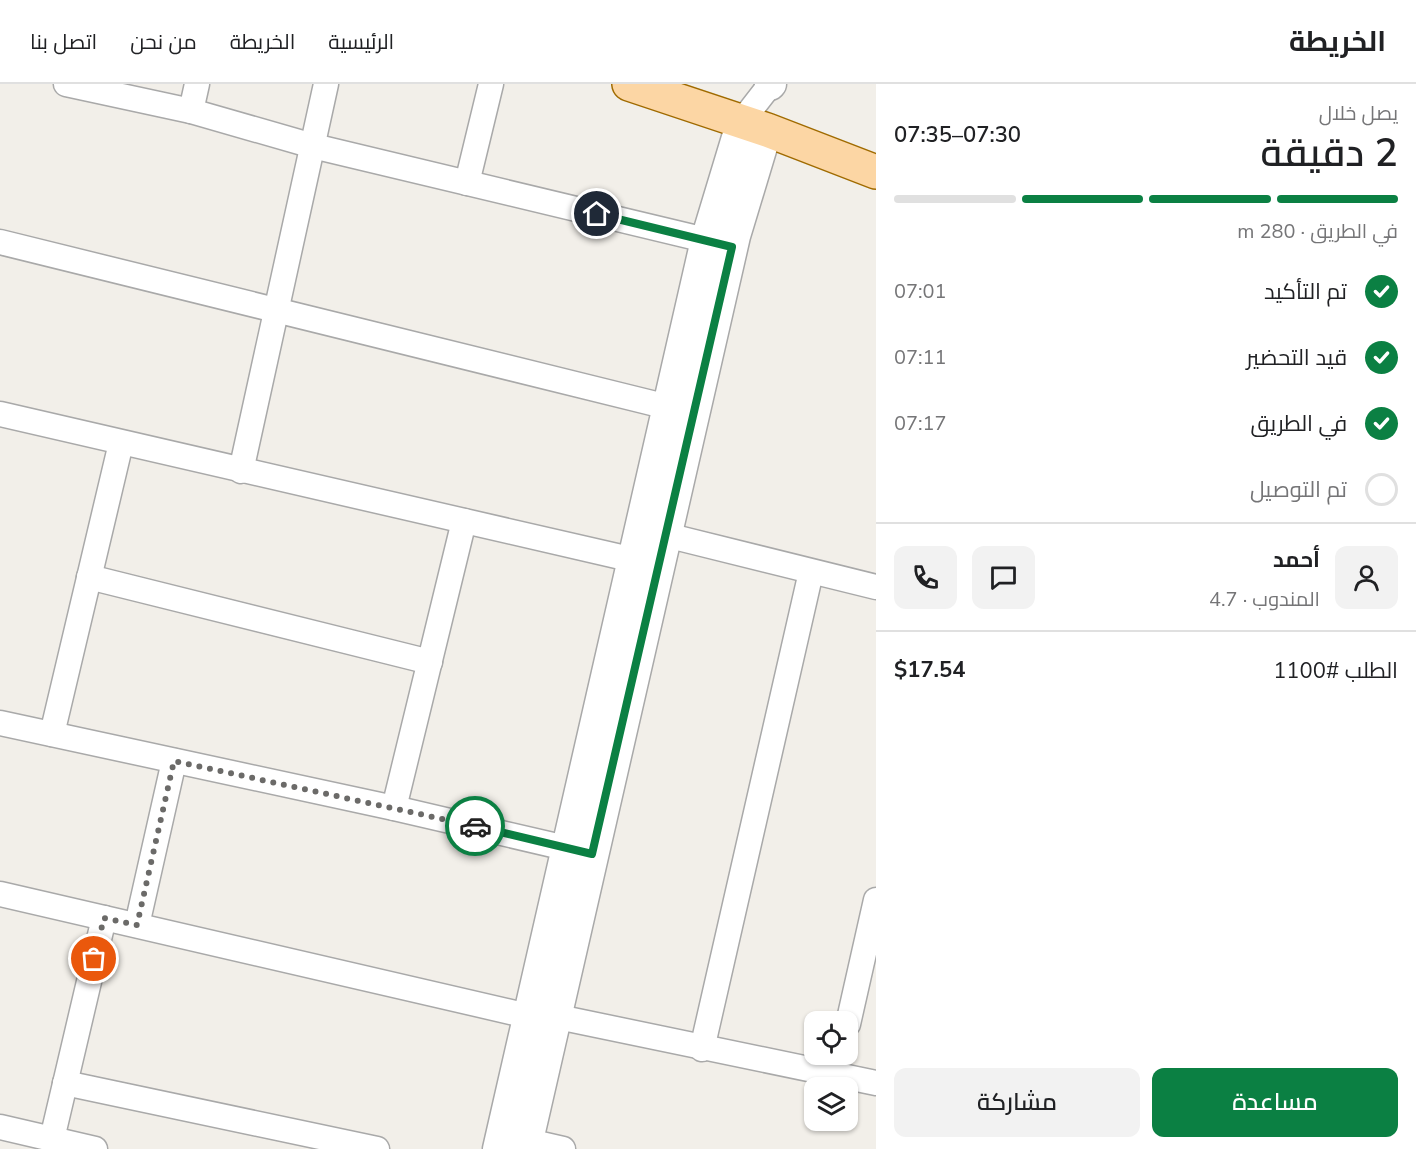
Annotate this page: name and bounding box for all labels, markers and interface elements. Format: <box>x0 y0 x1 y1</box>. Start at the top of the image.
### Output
text: الخريطة <box>1289 23 1386 61</box>
text: اتصل بنا <box>30 28 97 56</box>
text: من نحن <box>130 28 197 56</box>
text: الخريطة <box>230 28 295 56</box>
text: الرئيسية <box>328 28 394 56</box>
text: يصل خلال <box>1319 100 1398 127</box>
text: 07:30–07:35 <box>894 120 1021 150</box>
text: 2 دقيقة <box>1260 127 1398 180</box>
pin <box>571 188 622 239</box>
icon: home <box>580 197 613 230</box>
text: في الطريق · 280 m <box>1237 218 1398 245</box>
icon: check <box>1365 275 1398 308</box>
text: تم التأكيد <box>1264 277 1347 307</box>
text: 07:01 <box>894 278 947 305</box>
icon: check <box>1365 341 1398 374</box>
text: قيد التحضير <box>1246 343 1347 373</box>
text: 07:11 <box>894 344 947 371</box>
icon: check <box>1365 407 1398 440</box>
text: في الطريق <box>1251 409 1347 439</box>
text: 07:17 <box>894 410 947 437</box>
text: تم التوصيل <box>1250 475 1347 505</box>
text: أحمد <box>1273 545 1320 575</box>
button: phone <box>894 546 957 609</box>
button: chat <box>972 546 1035 609</box>
button: person <box>1335 546 1398 609</box>
text: المندوب · 4.7 <box>1209 586 1320 613</box>
text: $17.54 <box>894 655 965 685</box>
text: الطلب #1100 <box>1273 656 1398 686</box>
courier <box>445 796 505 856</box>
icon: car <box>459 810 492 843</box>
pin <box>68 933 119 984</box>
icon: bag <box>77 942 110 975</box>
map controls <box>804 1011 858 1131</box>
button: locate <box>804 1011 858 1065</box>
button: مشاركة <box>894 1068 1140 1137</box>
button: مساعدة <box>1152 1068 1398 1137</box>
button: layers <box>804 1077 858 1131</box>

